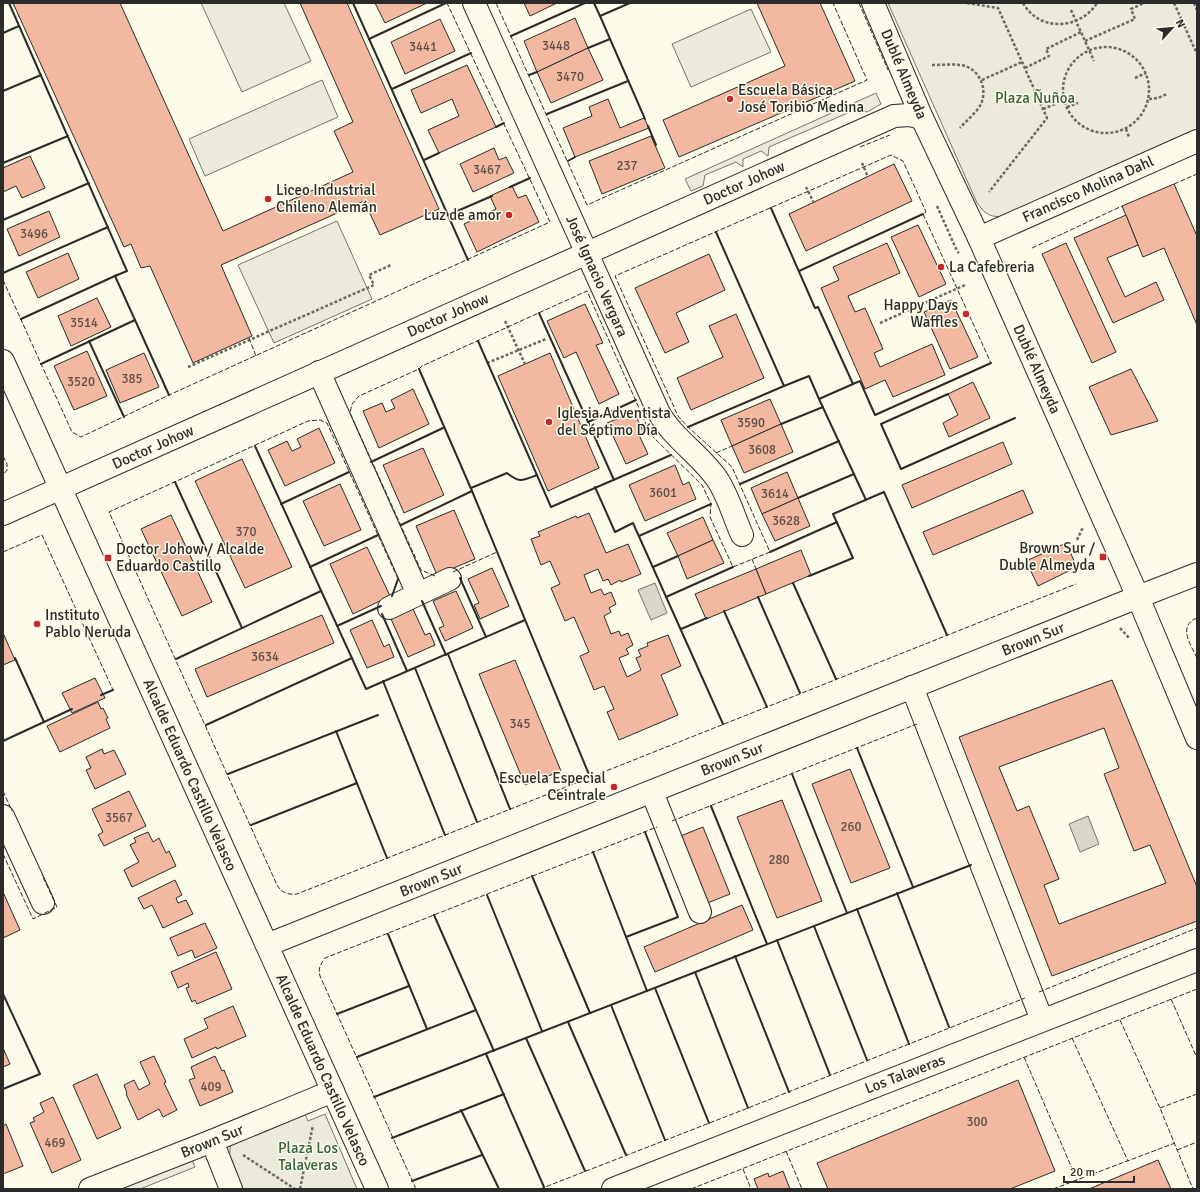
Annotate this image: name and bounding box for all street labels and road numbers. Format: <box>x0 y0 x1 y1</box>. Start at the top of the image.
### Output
street label: Dublé Almeyda <box>877 26 931 122</box>
street label: Francisco Molina Dahl <box>1020 152 1156 226</box>
street label: Doctor Johow <box>700 157 788 209</box>
street label: José Ignacio Vergara <box>562 212 632 340</box>
street label: Doctor Johow <box>404 289 492 341</box>
street label: Dublé Almeyda <box>1009 321 1065 417</box>
street label: Doctor Johow <box>109 421 197 473</box>
street label: Brown Sur <box>999 618 1067 660</box>
street label: Alcalde Eduardo Castillo Velasco <box>139 676 241 874</box>
street label: Brown Sur <box>698 738 766 780</box>
street label: Brown Sur <box>397 859 465 901</box>
street label: Alcalde Eduardo Castillo Velasco <box>272 971 374 1169</box>
street label: Los Talaveras <box>862 1050 948 1098</box>
street label: Brown Sur <box>178 1120 246 1162</box>

